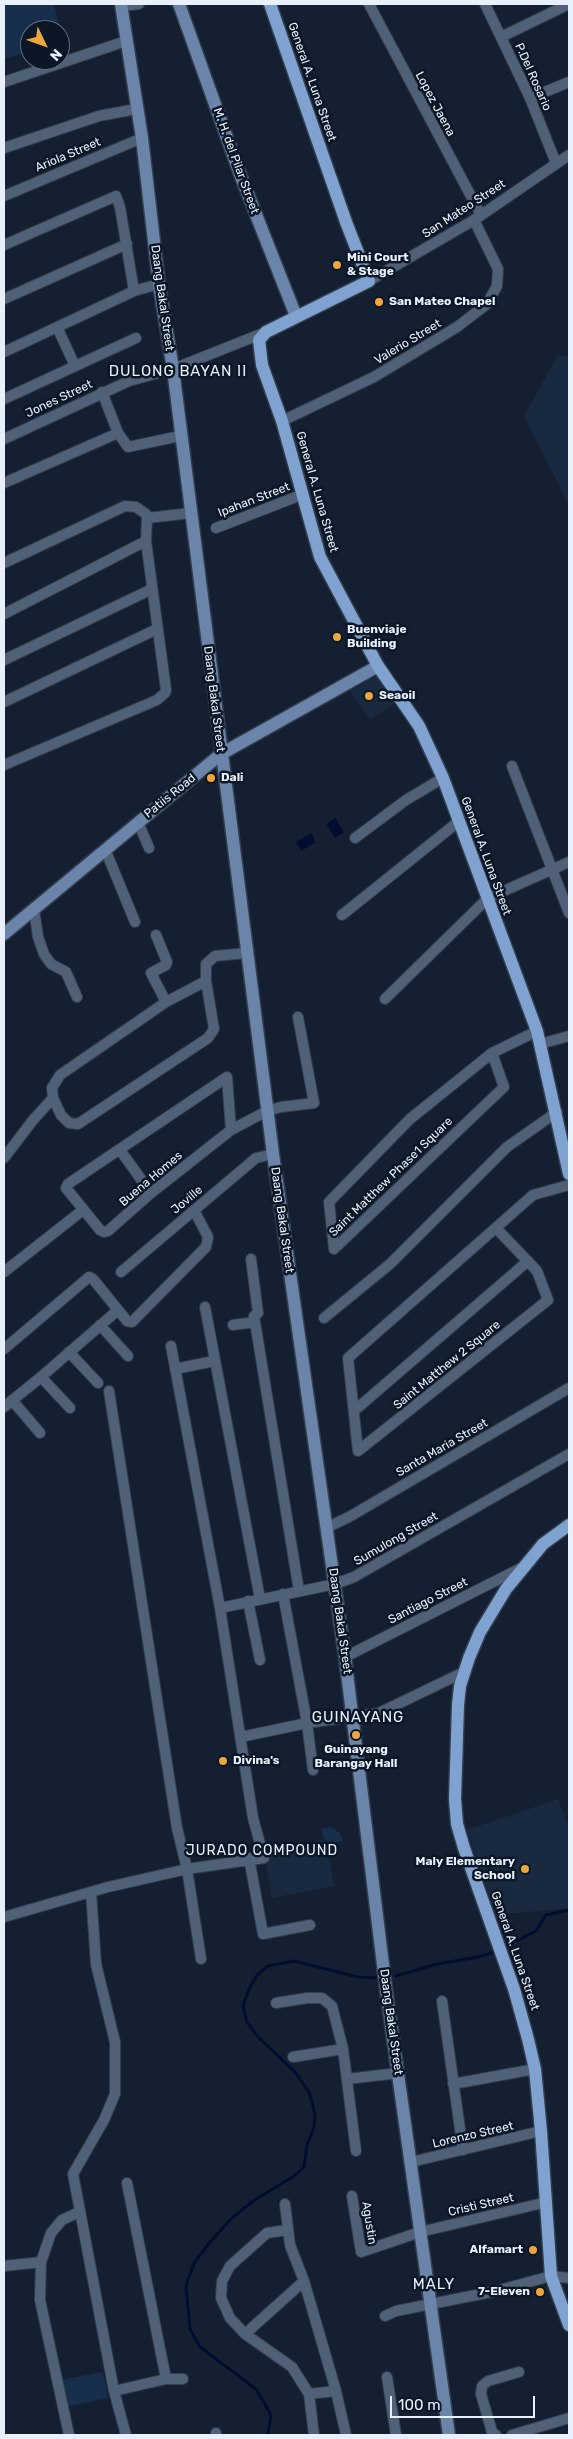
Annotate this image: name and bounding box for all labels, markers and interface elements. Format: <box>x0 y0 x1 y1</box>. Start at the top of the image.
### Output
north arrow <box>20 20 70 70</box>
street label: General A. Luna Street <box>285 20 339 144</box>
street label: P.Del Rosario <box>512 41 554 113</box>
text: N <box>46 45 65 64</box>
street label: Lopez Jaena <box>412 69 458 139</box>
street label: M. H. del Pilar Street <box>210 106 262 216</box>
street label: Ariola Street <box>33 135 103 175</box>
street label: San Mateo Street <box>420 177 508 241</box>
street label: Daang Bakal Street <box>147 244 177 352</box>
place label: Mini Court & Stage <box>347 251 409 279</box>
marker: Mini Court & Stage <box>331 259 343 271</box>
place label: San Mateo Chapel <box>389 295 495 309</box>
marker: San Mateo Chapel <box>373 296 385 308</box>
street label: Valerio Street <box>372 316 444 368</box>
district label: DULONG BAYAN II <box>107 363 249 381</box>
street label: Jones Street <box>23 377 95 421</box>
street label: General A. Luna Street <box>293 430 341 554</box>
street label: Ipahan Street <box>216 480 292 520</box>
place label: Buenviaje Building <box>347 623 407 651</box>
marker: Buenviaje Building <box>331 631 343 643</box>
street label: Daang Bakal Street <box>200 645 228 753</box>
place label: Seaoil <box>379 689 415 703</box>
marker: Seaoil <box>363 690 375 702</box>
street label: Patiis Road <box>141 771 199 821</box>
place label: Dali <box>221 771 244 785</box>
marker: Dali <box>205 772 217 784</box>
street label: General A. Luna Street <box>458 795 514 917</box>
street label: Saint Matthew Phase1 Square <box>326 1114 456 1240</box>
street label: Buena Homes <box>117 1148 185 1210</box>
street label: Daang Bakal Street <box>267 1166 297 1274</box>
street label: Joville <box>168 1183 206 1217</box>
street label: Saint Matthew 2 Square <box>391 1317 503 1413</box>
street label: Santa Maria Street <box>394 1416 490 1480</box>
street label: Sumulong Street <box>352 1509 440 1569</box>
street label: Daang Bakal Street <box>325 1567 355 1675</box>
street label: Santiago Street <box>386 1575 470 1627</box>
district label: GUINAYANG <box>311 1709 405 1727</box>
marker: Guinayang Barangay Hall <box>350 1729 362 1741</box>
place label: Guinayang Barangay Hall <box>315 1743 397 1771</box>
place label: Divina's <box>233 1754 279 1768</box>
marker: Divina's <box>217 1755 229 1767</box>
district label: JURADO COMPOUND <box>184 1843 340 1859</box>
place label: Maly Elementary School <box>416 1855 515 1883</box>
marker: Maly Elementary School <box>519 1863 531 1875</box>
street label: General A. Luna Street <box>488 1889 542 2013</box>
street label: Daang Bakal Street <box>376 1968 406 2076</box>
street label: Lorenzo Street <box>431 2119 515 2151</box>
street label: Cristi Street <box>447 2190 515 2220</box>
street label: Agustin <box>358 2200 380 2246</box>
place label: Alfamart <box>470 2243 523 2257</box>
marker: Alfamart <box>527 2244 539 2256</box>
district label: MALY <box>412 2276 456 2294</box>
place label: 7-Eleven <box>478 2285 530 2299</box>
marker: 7-Eleven <box>534 2286 546 2298</box>
scale bar <box>393 2386 538 2418</box>
text: 100 m <box>398 2396 440 2414</box>

